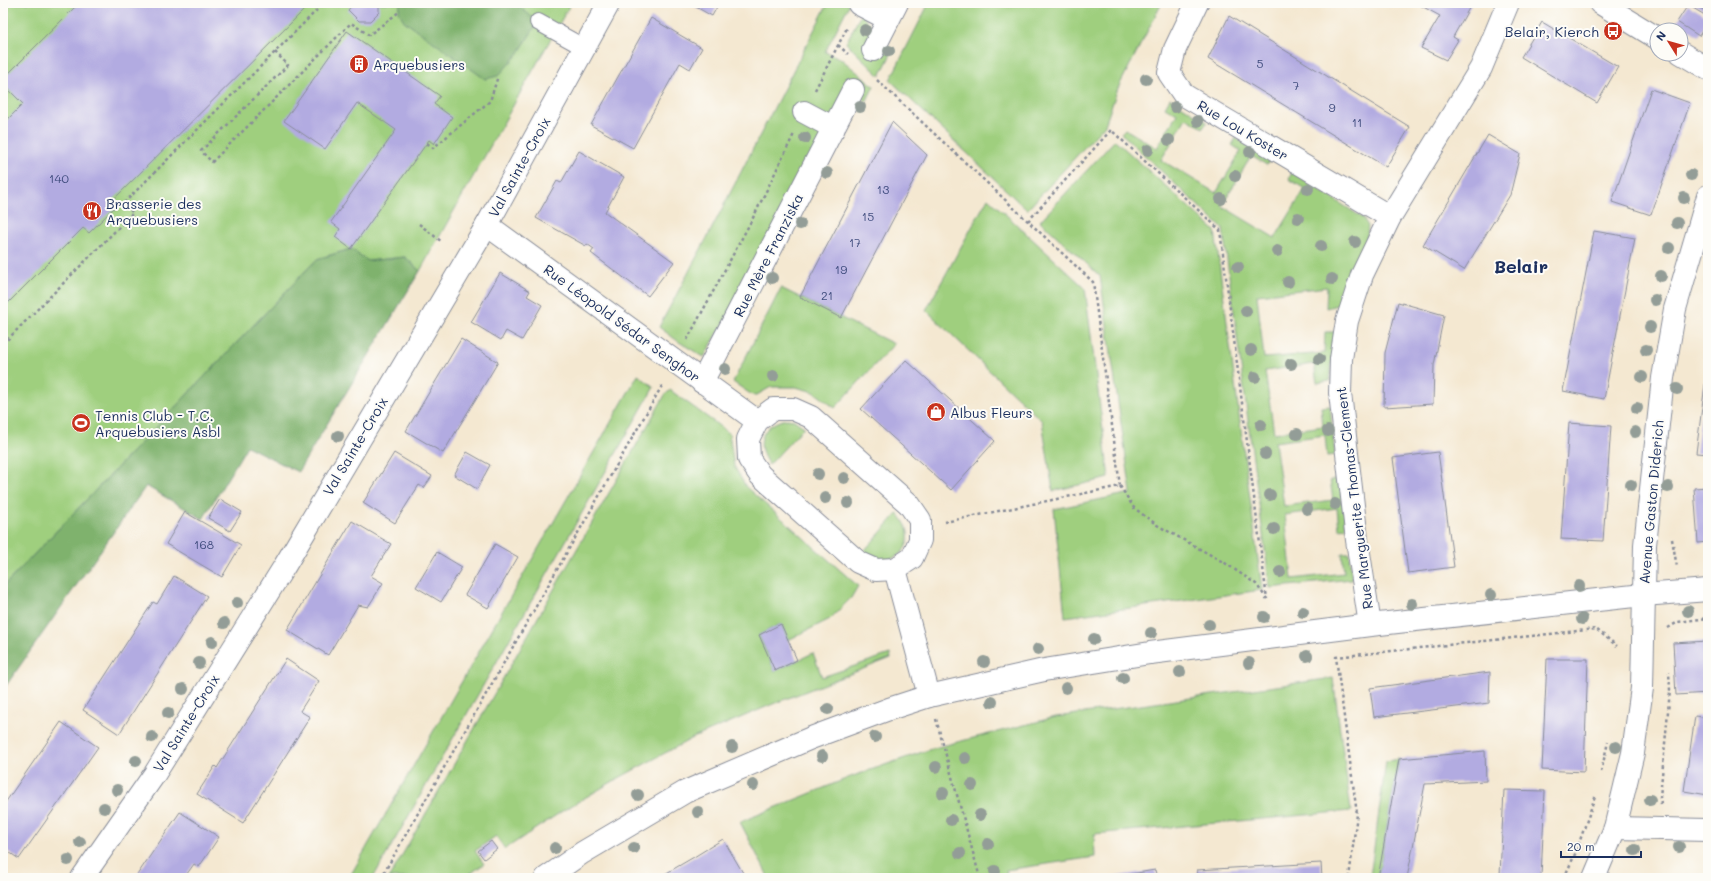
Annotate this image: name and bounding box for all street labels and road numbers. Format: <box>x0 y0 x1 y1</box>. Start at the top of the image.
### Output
street label: Rue Lou Koster <box>1194 95 1292 165</box>
street label: Val Sainte-Croix <box>484 113 554 221</box>
street label: Rue Mère Franziska <box>729 190 807 320</box>
street label: Rue Léopold Sédar Senghor <box>540 260 704 386</box>
street label: Rue Marguerite Thomas-Clement <box>1331 386 1377 610</box>
street label: Val Sainte-Croix <box>318 393 392 499</box>
street label: Avenue Gaston Diderich <box>1634 419 1668 585</box>
street label: Val Sainte-Croix <box>148 671 224 775</box>

